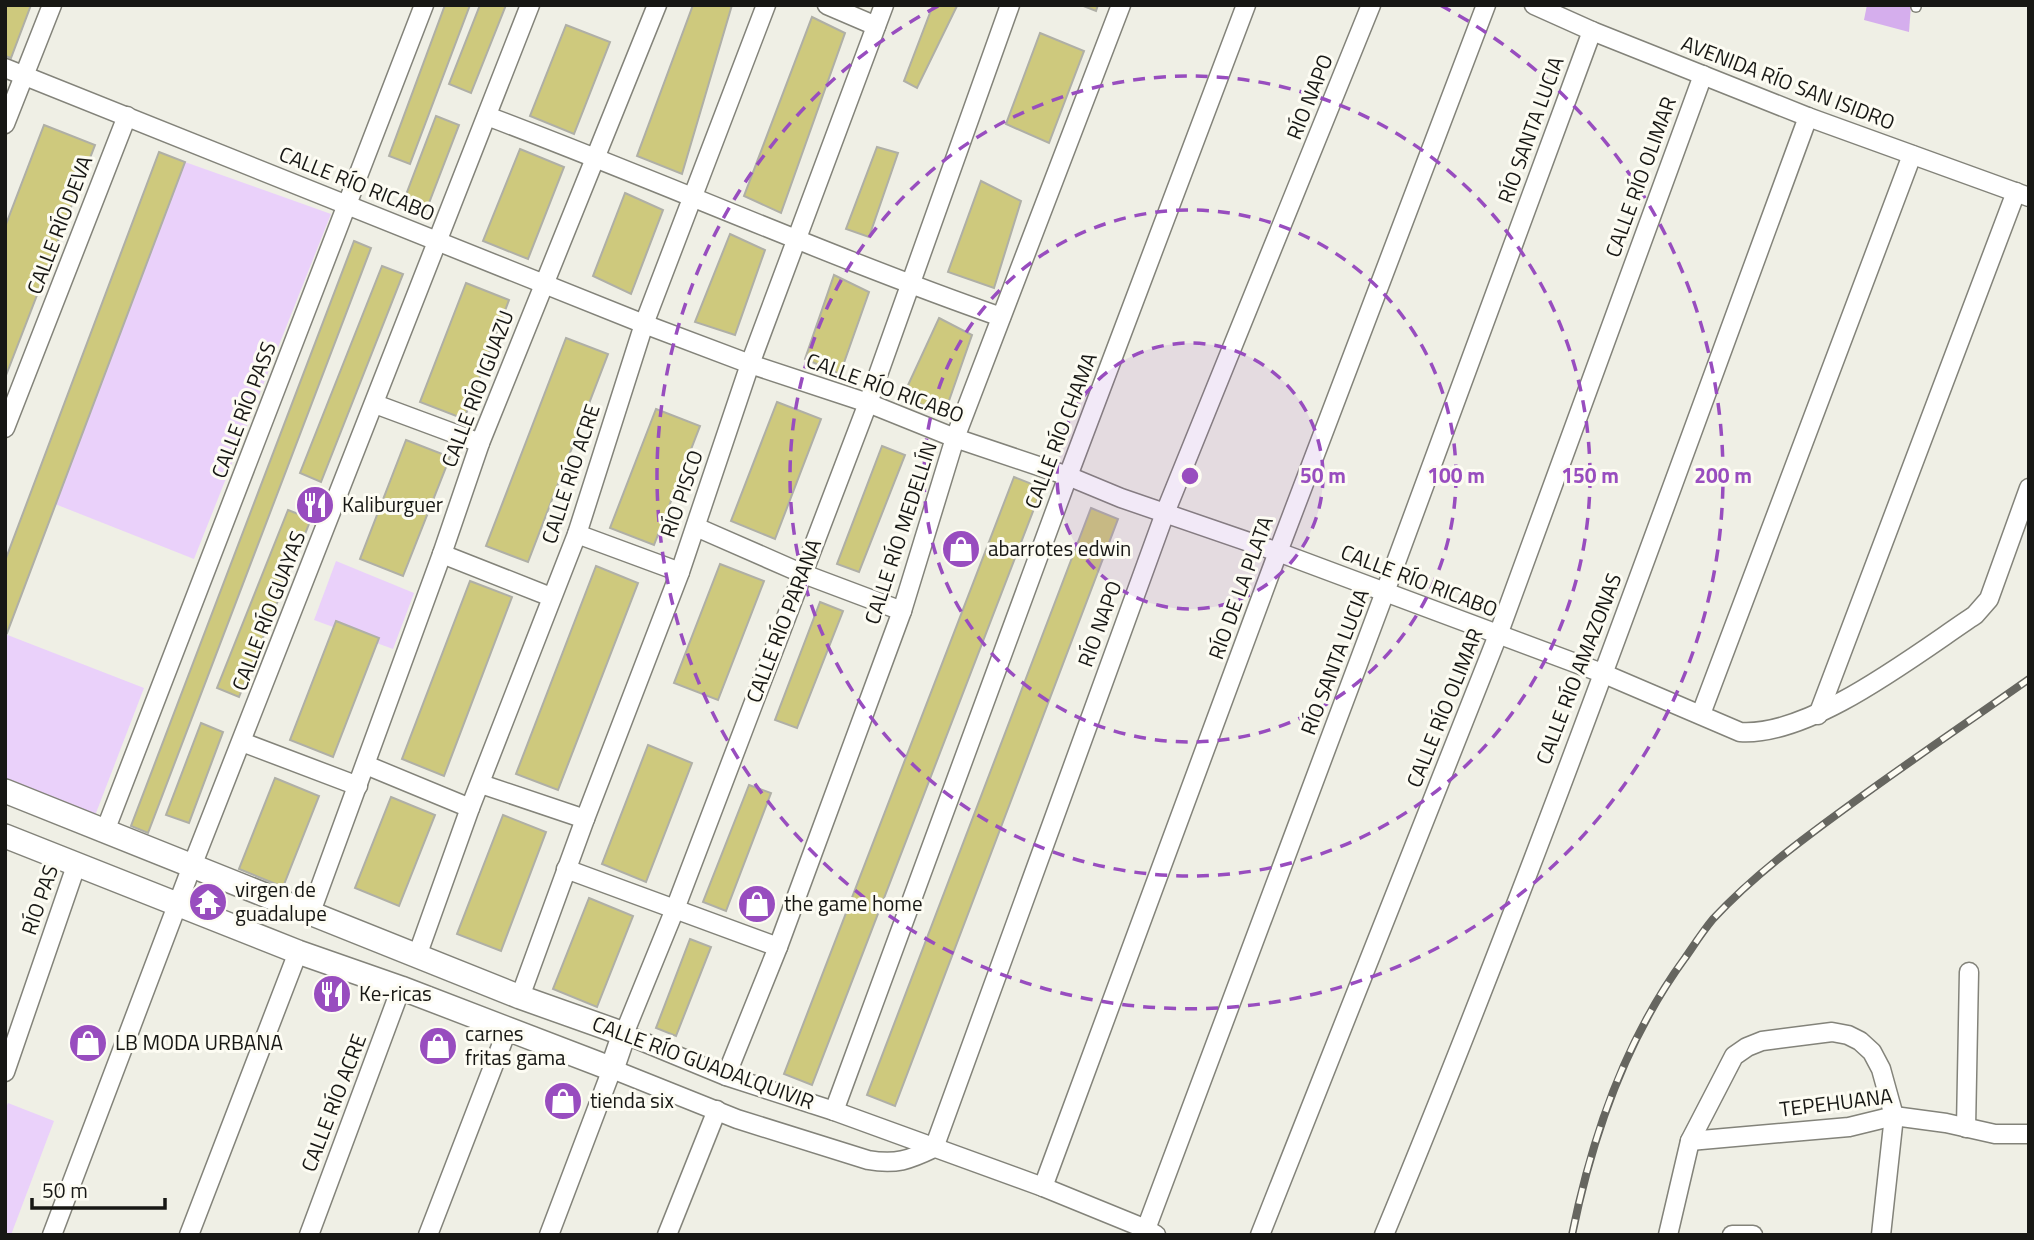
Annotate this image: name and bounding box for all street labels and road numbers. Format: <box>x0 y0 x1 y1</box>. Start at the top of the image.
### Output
street label: AVENIDA RÍO SAN ISIDRO <box>1677 27 1900 138</box>
street label: RÍO NAPO <box>1277 49 1341 144</box>
street label: RÍO SANTA LUCIA <box>1489 51 1572 208</box>
street label: CALLE RÍO OLIMAR <box>1596 92 1684 262</box>
street label: CALLE RÍO RICABO <box>275 137 440 229</box>
street label: CALLE RÍO DEVA <box>18 150 100 299</box>
street label: CALLE RÍO IGUAZU <box>432 306 522 472</box>
street label: CALLE RÍO PASS <box>202 337 284 483</box>
street label: CALLE RÍO RICABO <box>802 344 969 430</box>
street label: CALLE RÍO CHAMA <box>1016 347 1105 513</box>
street label: CALLE RÍO ACRE <box>532 400 608 548</box>
street label: CALLE RÍO MEDELLÍN <box>855 437 945 628</box>
street label: RÍO PISCO <box>651 446 711 542</box>
street label: RÍO DE LA PLATA <box>1199 511 1281 664</box>
street label: CALLE RÍO GUAYAS <box>223 526 313 695</box>
street label: CALLE RÍO PARANA <box>737 534 829 707</box>
street label: CALLE RÍO RICABO <box>1336 535 1502 625</box>
street label: CALLE RÍO AMAZONAS <box>1527 568 1629 769</box>
street label: RÍO NAPO <box>1069 576 1129 671</box>
street label: RÍO SANTA LUCIA <box>1292 584 1377 739</box>
street label: CALLE RÍO OLIMAR <box>1398 623 1491 792</box>
street label: RÍO PAS <box>12 860 66 939</box>
street label: CALLE RÍO GUADALQUIVIR <box>588 1007 819 1117</box>
street label: CALLE RÍO ACRE <box>292 1029 374 1176</box>
street label: TEPEHUANA <box>1778 1079 1895 1125</box>

